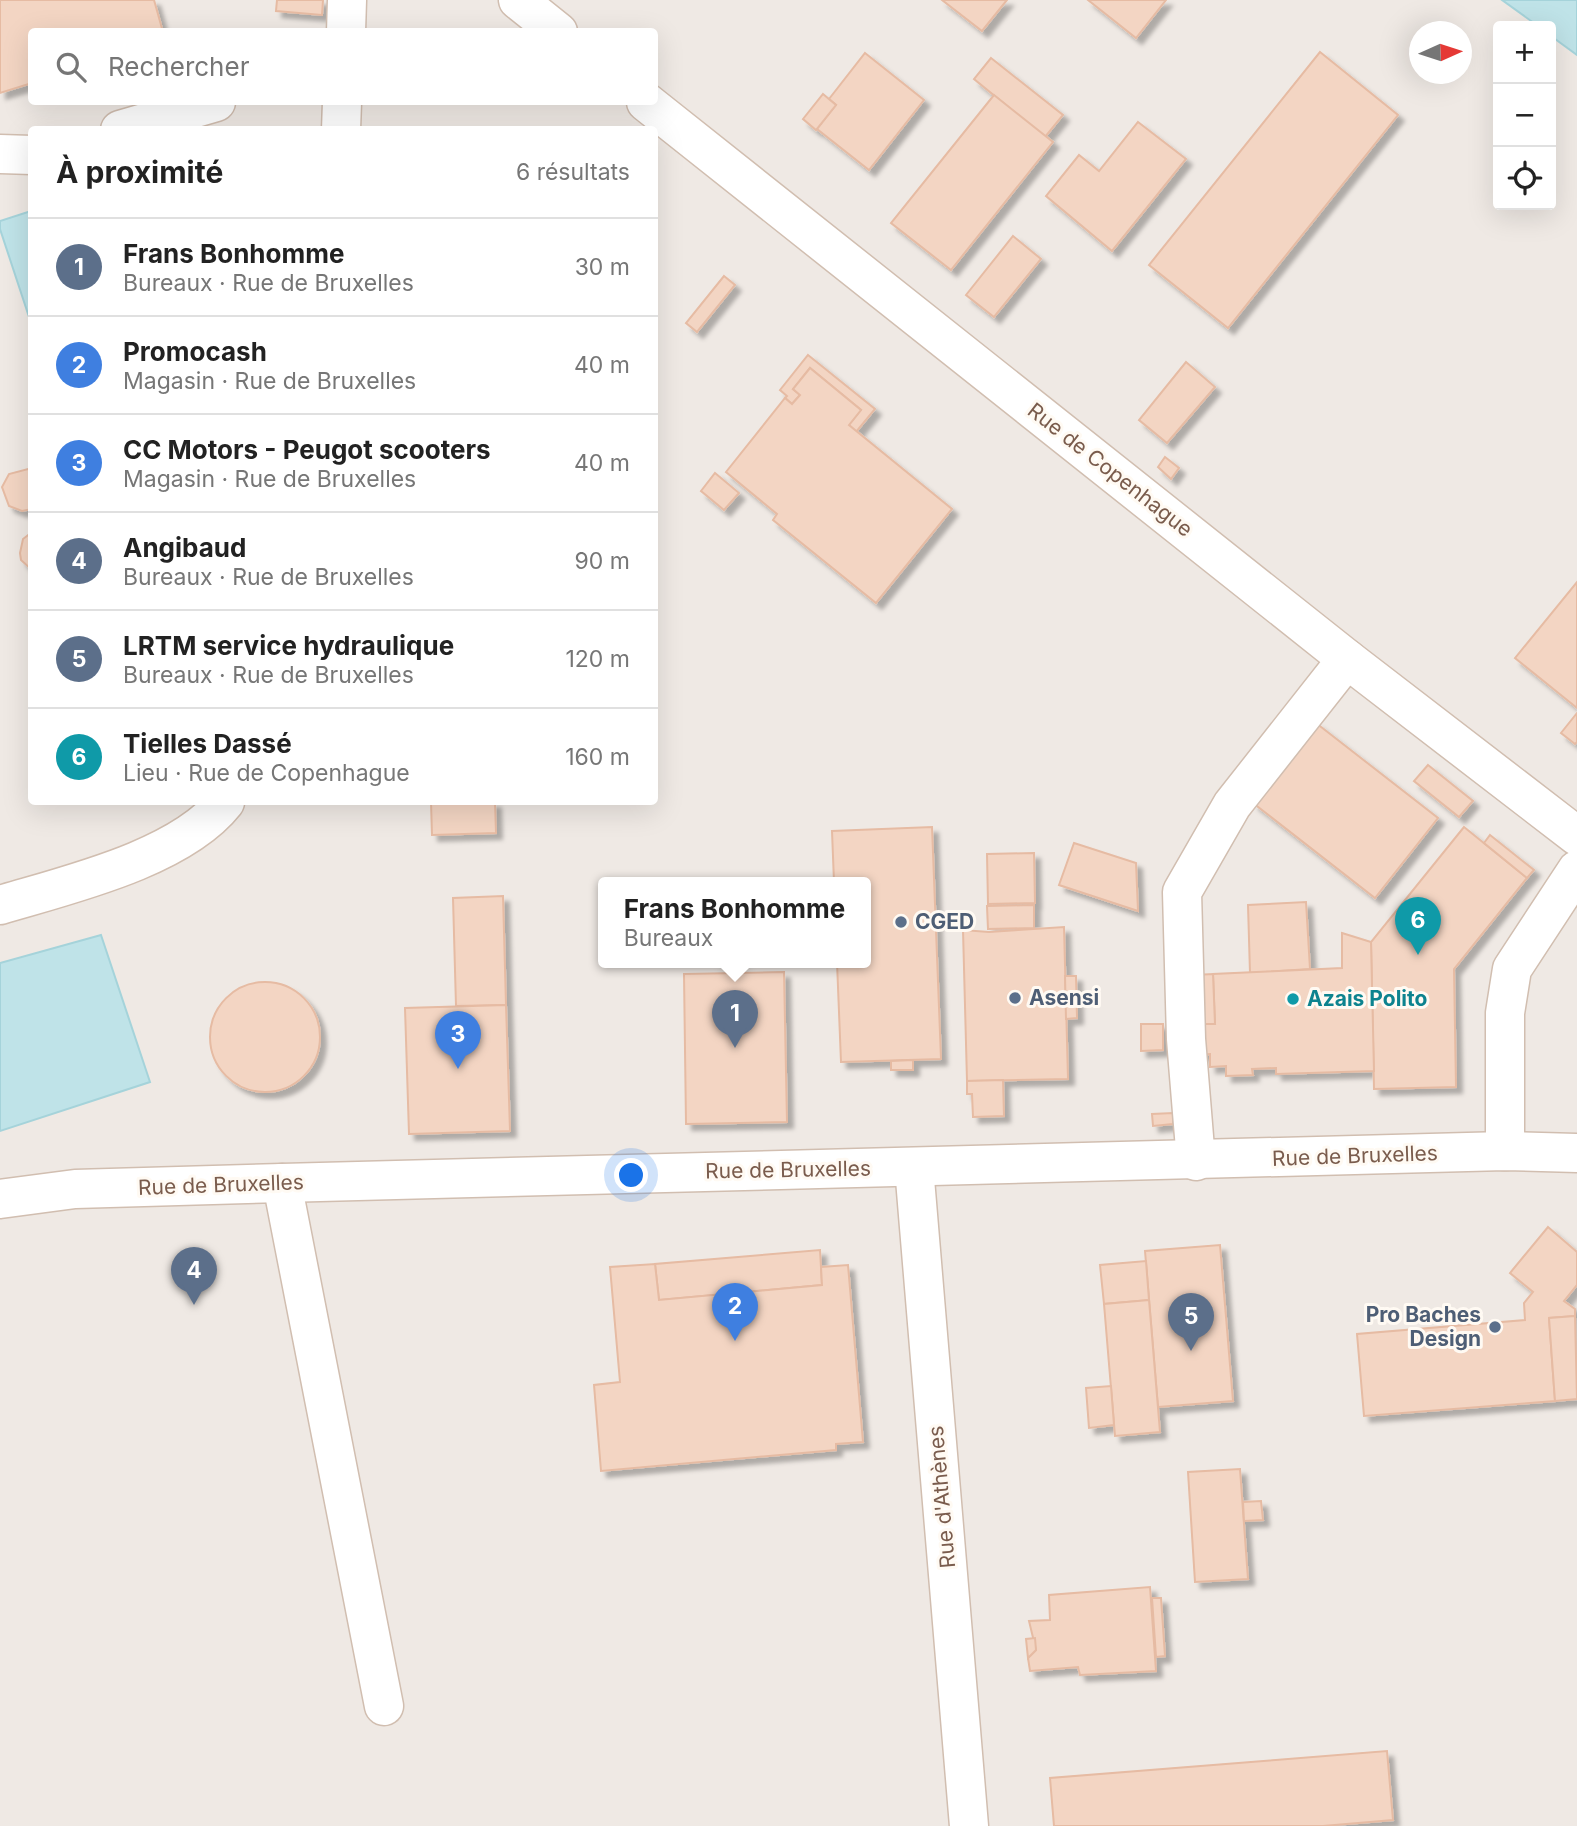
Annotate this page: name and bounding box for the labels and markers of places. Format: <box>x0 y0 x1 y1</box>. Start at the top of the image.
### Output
pin: 6 <box>1395 897 1441 955</box>
place label: CGED <box>915 909 974 934</box>
marker: CGED <box>893 914 909 930</box>
place label: Asensi <box>1029 985 1099 1010</box>
place label: Azais Polito <box>1307 986 1428 1011</box>
pin: 1 <box>712 990 758 1048</box>
marker: Asensi <box>1007 990 1023 1006</box>
marker: Azais Polito <box>1285 991 1301 1007</box>
pin: 3 <box>435 1011 481 1069</box>
pin: 4 <box>171 1247 217 1305</box>
pin: 2 <box>712 1283 758 1341</box>
pin: 5 <box>1168 1293 1214 1351</box>
place label: Pro Baches Design <box>1366 1302 1481 1351</box>
marker: Pro Baches Design <box>1487 1319 1503 1335</box>

